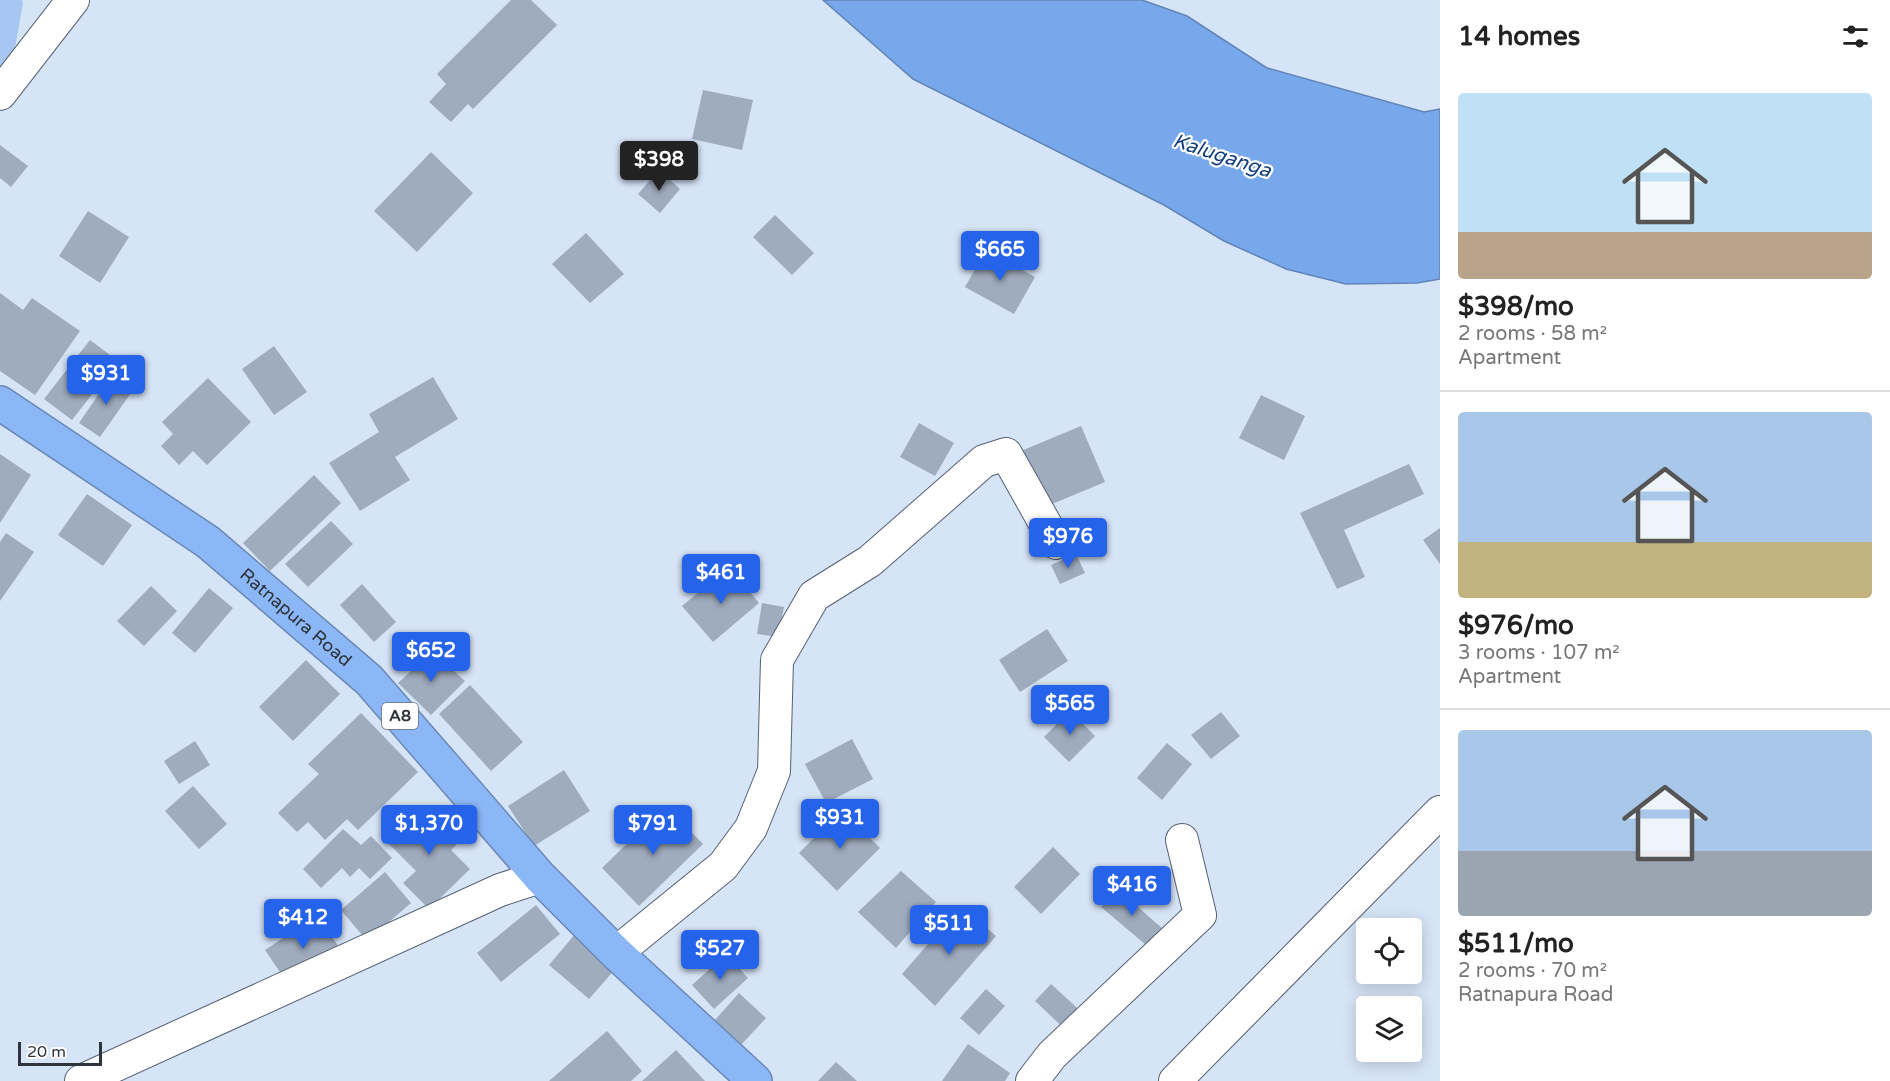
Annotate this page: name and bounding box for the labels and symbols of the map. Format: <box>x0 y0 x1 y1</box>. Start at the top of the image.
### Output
water label: Kaluganga <box>1170 129 1275 183</box>
pin: $398 <box>623 141 695 192</box>
pin: $665 <box>964 231 1036 282</box>
pin: $931 <box>70 355 142 406</box>
pin: $976 <box>1032 518 1104 569</box>
pin: $461 <box>685 554 757 605</box>
street label: Ratnapura Road <box>236 563 356 671</box>
pin: $652 <box>395 632 467 683</box>
pin: $565 <box>1034 685 1106 736</box>
road number: A8 <box>382 703 418 729</box>
pin: $931 <box>804 799 876 850</box>
pin: $1,370 <box>380 805 478 856</box>
pin: $791 <box>617 805 689 856</box>
pin: $416 <box>1096 866 1168 917</box>
pin: $412 <box>267 899 339 950</box>
pin: $511 <box>913 905 985 956</box>
pin: $527 <box>684 930 756 981</box>
scale bar <box>18 1039 102 1066</box>

